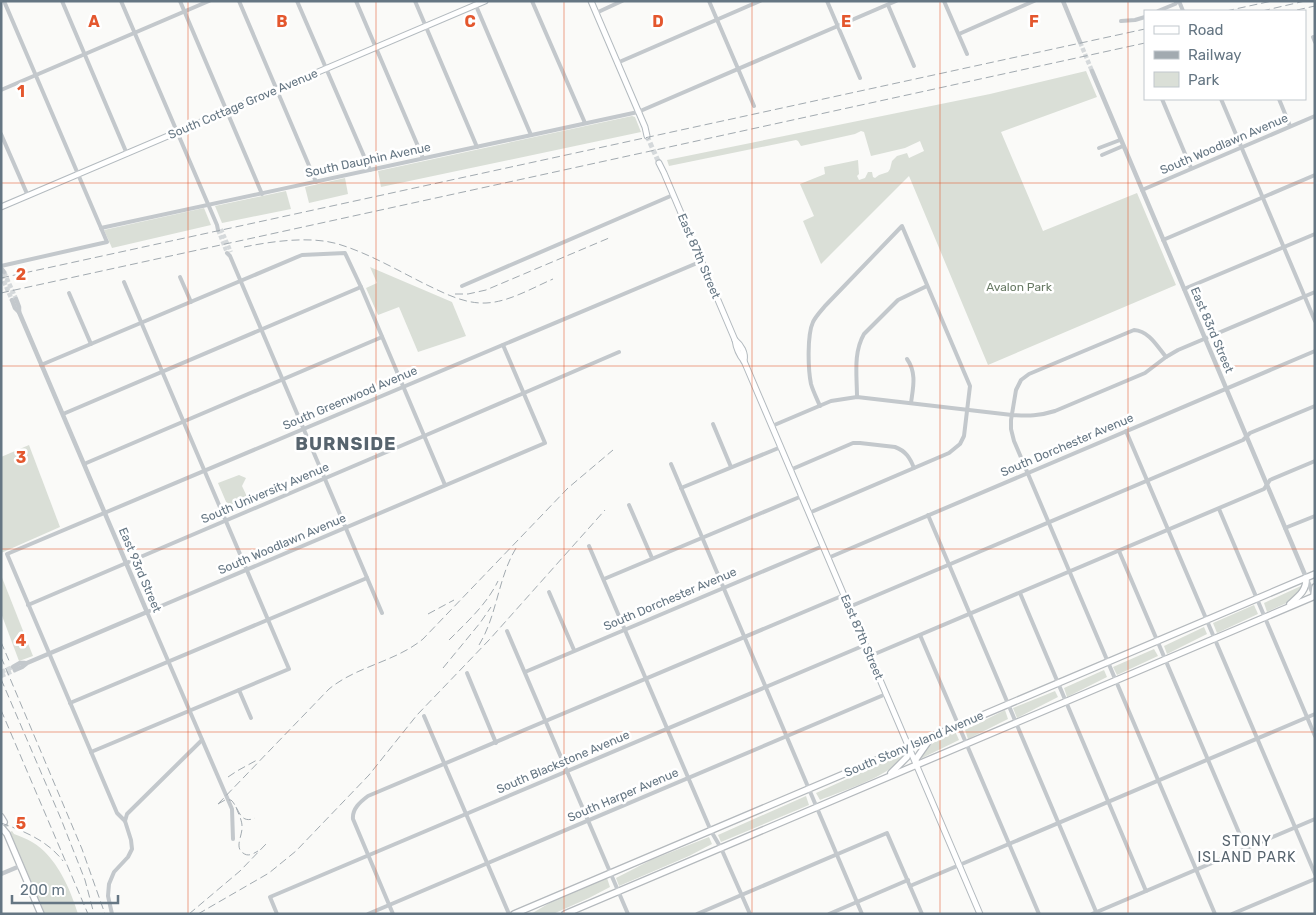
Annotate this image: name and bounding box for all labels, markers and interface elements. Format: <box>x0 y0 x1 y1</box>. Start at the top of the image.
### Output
legend <box>1144 10 1306 100</box>
text: A <box>88 12 100 31</box>
text: B <box>276 12 288 31</box>
text: C <box>464 12 476 31</box>
text: D <box>652 12 664 31</box>
text: E <box>841 12 851 31</box>
text: F <box>1029 12 1039 31</box>
text: Road <box>1188 21 1224 39</box>
text: Railway <box>1188 46 1242 64</box>
street label: South Cottage Grove Avenue <box>166 66 320 142</box>
text: Park <box>1188 71 1219 89</box>
text: 1 <box>17 82 25 101</box>
street label: South Woodlawn Avenue <box>1158 111 1290 177</box>
street label: South Dauphin Avenue <box>304 140 432 180</box>
street label: East 87th Street <box>675 211 723 301</box>
text: 2 <box>16 265 26 284</box>
park label: Avalon Park <box>986 280 1053 294</box>
street label: East 83rd Street <box>1188 285 1236 375</box>
street label: South Greenwood Avenue <box>281 363 420 433</box>
street label: South Dorchester Avenue <box>998 410 1136 479</box>
district label: BURNSIDE <box>295 433 397 455</box>
text: 3 <box>16 448 26 467</box>
street label: South University Avenue <box>199 460 331 526</box>
street label: South Woodlawn Avenue <box>216 511 348 577</box>
street label: East 93rd Street <box>116 525 164 615</box>
street label: South Dorchester Avenue <box>601 564 739 633</box>
street label: East 87th Street <box>838 592 886 682</box>
text: 4 <box>16 631 27 650</box>
street label: South Stony Island Avenue <box>842 708 986 780</box>
street label: South Blackstone Avenue <box>494 727 632 796</box>
street label: South Harper Avenue <box>565 765 681 825</box>
text: 5 <box>16 814 26 833</box>
district label: STONY ISLAND PARK <box>1198 833 1297 866</box>
scale bar <box>12 872 119 904</box>
text: 200 m <box>20 881 65 899</box>

